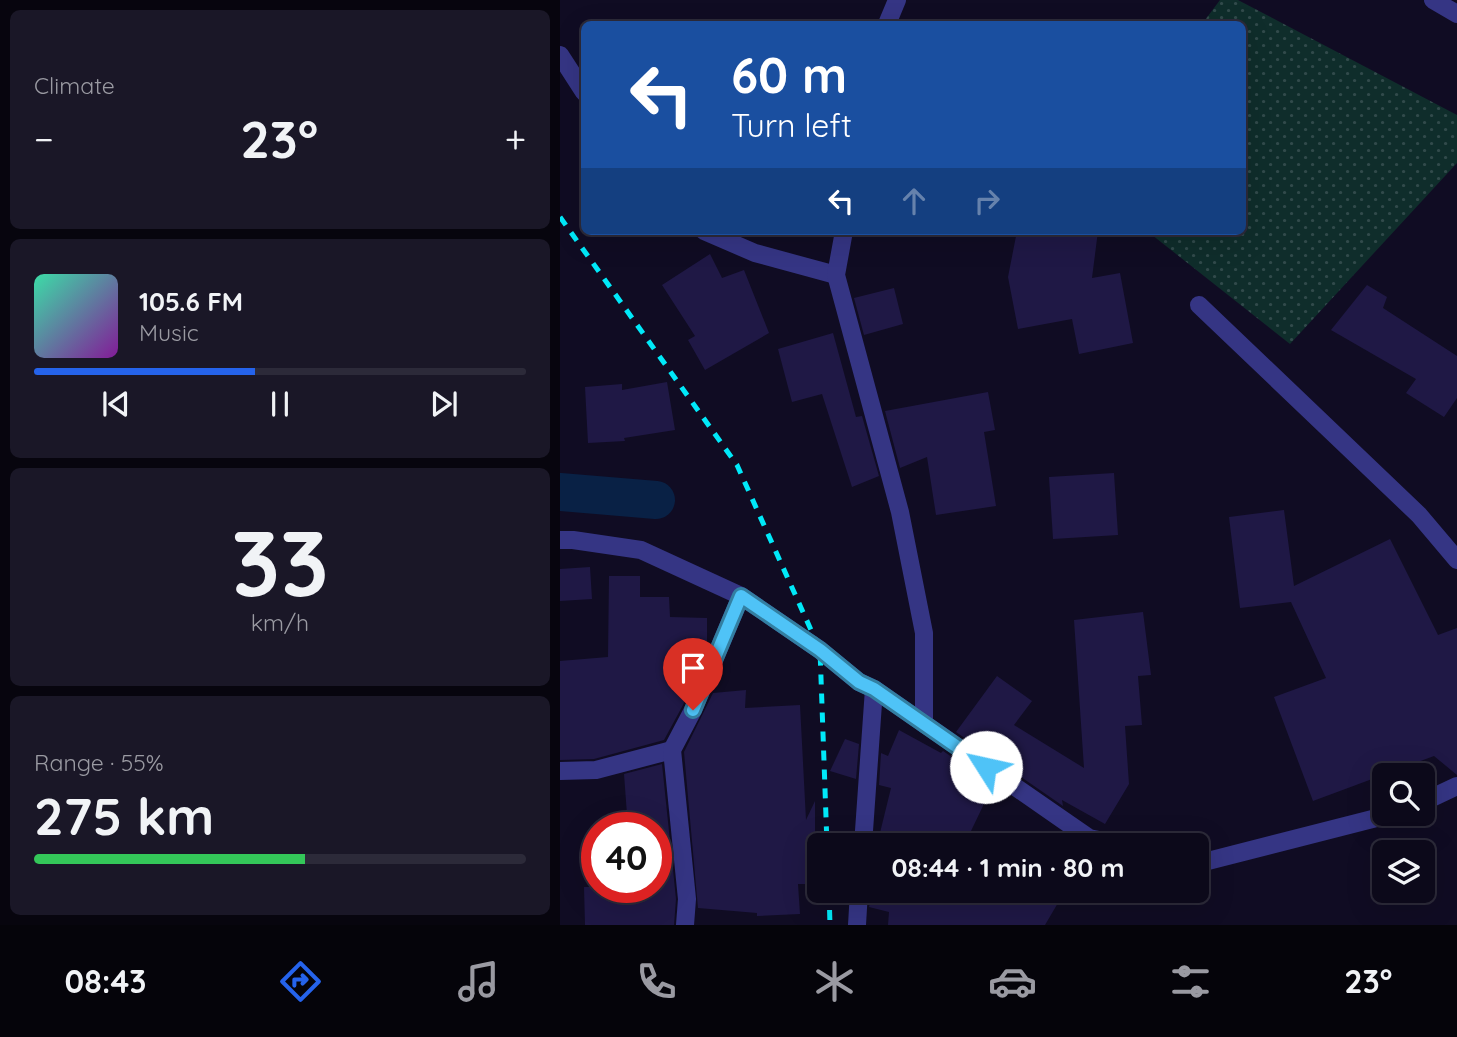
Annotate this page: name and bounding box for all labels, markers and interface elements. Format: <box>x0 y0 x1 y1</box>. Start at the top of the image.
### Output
text: 60 m <box>731 44 847 105</box>
icon: left <box>616 49 707 140</box>
text: Climate <box>34 71 115 100</box>
text: Turn left <box>731 105 852 145</box>
text: 23° <box>240 106 318 171</box>
text: − <box>34 115 54 163</box>
text: + <box>505 115 526 163</box>
icon: left <box>822 182 860 220</box>
icon: ahead <box>895 182 933 220</box>
icon: right <box>968 182 1006 220</box>
text: 105.6 FM <box>139 285 243 318</box>
text: Music <box>139 318 199 347</box>
icon: previous <box>97 385 135 423</box>
icon: pause <box>261 385 299 423</box>
icon: next <box>425 385 463 423</box>
text: 33 <box>231 505 329 619</box>
text: km/h <box>251 608 309 637</box>
pin <box>663 638 723 710</box>
icon: arrive <box>674 649 712 687</box>
position arrow <box>949 730 1023 804</box>
text: Range · 55% <box>34 748 164 777</box>
map controls <box>1372 763 1435 903</box>
button: search <box>1372 763 1435 826</box>
text: 275 km <box>34 783 214 848</box>
speed limit sign: 40 <box>581 812 672 903</box>
button: layers <box>1372 840 1435 903</box>
text: 08:44 · 1 min · 80 m <box>891 851 1125 884</box>
icon: directions <box>276 957 325 1006</box>
icon: music <box>454 957 503 1006</box>
icon: phone <box>632 957 681 1006</box>
icon: climate <box>810 957 859 1006</box>
icon: car <box>988 957 1037 1006</box>
icon: filters <box>1166 957 1215 1006</box>
text: 08:43 <box>65 961 146 1001</box>
text: 23° <box>1344 961 1392 1001</box>

